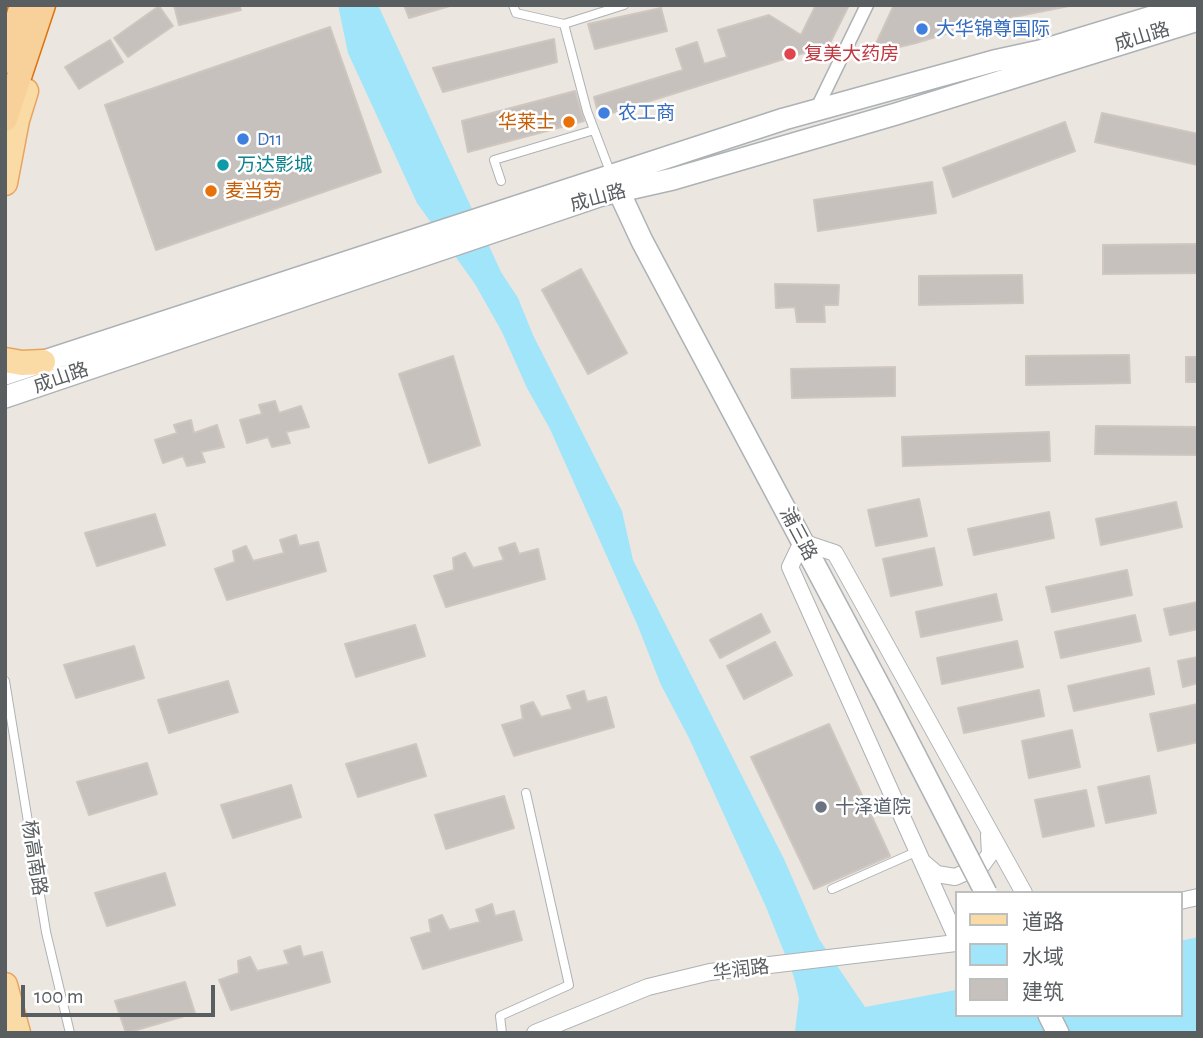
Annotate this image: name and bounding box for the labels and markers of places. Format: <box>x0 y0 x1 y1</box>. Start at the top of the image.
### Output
place label: 大华锦尊国际 <box>936 18 1050 40</box>
marker: 大华锦尊国际 <box>914 21 930 37</box>
place label: 复美大药房 <box>804 43 899 65</box>
marker: 复美大药房 <box>782 46 798 62</box>
place label: 农工商 <box>618 102 675 124</box>
marker: 农工商 <box>596 105 612 121</box>
place label: 华莱士 <box>498 111 555 133</box>
marker: 华莱士 <box>561 114 577 130</box>
place label: D11 <box>257 128 282 150</box>
marker: D11 <box>235 131 251 147</box>
place label: 万达影城 <box>237 154 313 176</box>
marker: 万达影城 <box>215 157 231 173</box>
place label: 麦当劳 <box>225 180 282 202</box>
marker: 麦当劳 <box>203 183 219 199</box>
place label: 十泽道院 <box>835 796 911 818</box>
marker: 十泽道院 <box>813 799 829 815</box>

